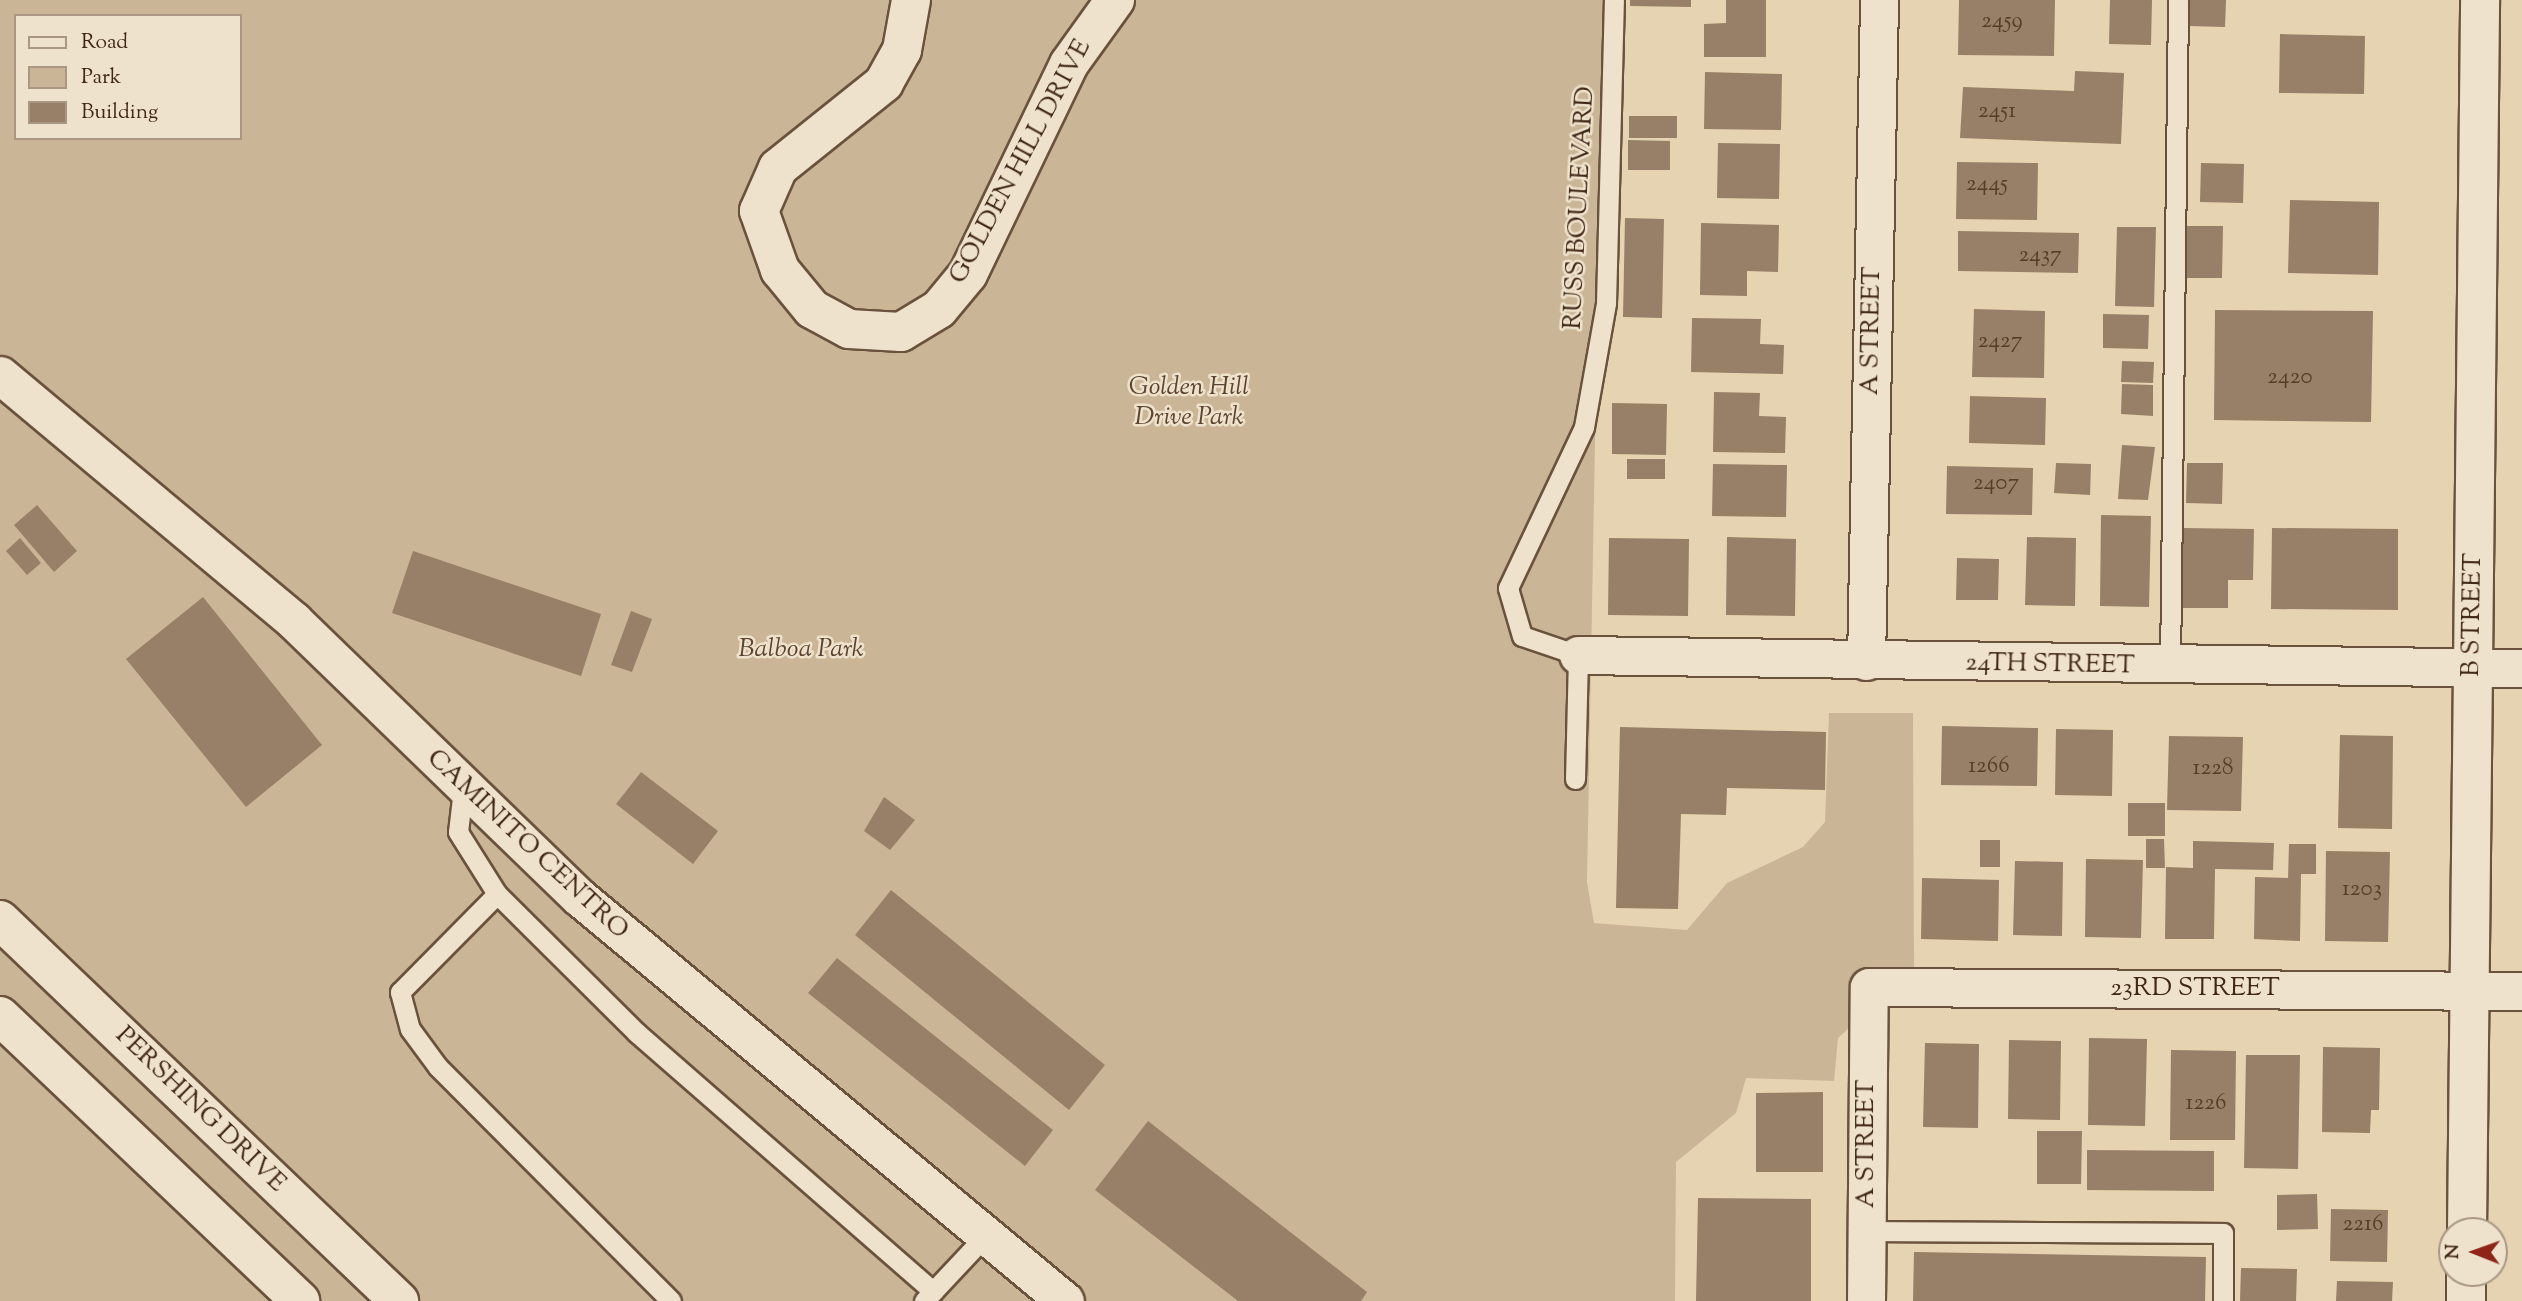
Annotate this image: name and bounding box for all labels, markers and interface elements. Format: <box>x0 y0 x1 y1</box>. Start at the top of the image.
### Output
house number: 2459 <box>1981 8 2023 36</box>
legend <box>14 14 242 140</box>
text: Road <box>81 28 128 58</box>
street label: GOLDEN HILL DRIVE <box>943 35 1099 289</box>
text: Park <box>81 63 121 93</box>
street label: RUSS BOULEVARD <box>1558 86 1602 330</box>
text: Building <box>81 98 158 128</box>
house number: 2451 <box>1978 98 2016 126</box>
house number: 2445 <box>1966 171 2008 199</box>
house number: 2437 <box>2018 242 2062 270</box>
street label: A STREET <box>1855 266 1889 396</box>
house number: 2427 <box>1978 328 2022 356</box>
house number: 2420 <box>2267 364 2313 392</box>
park label: Golden Hill Drive Park <box>1129 372 1249 434</box>
house number: 2407 <box>1973 470 2019 498</box>
street label: B STREET <box>2456 553 2490 677</box>
park label: Balboa Park <box>738 634 864 666</box>
street label: 24TH STREET <box>1965 648 2135 682</box>
street label: CAMINITO CENTRO <box>420 743 634 947</box>
house number: 1266 <box>1968 753 2010 781</box>
house number: 1228 <box>2193 755 2233 783</box>
house number: 1203 <box>2342 876 2382 904</box>
street label: 23RD STREET <box>2110 973 2280 1005</box>
street label: PERSHING DRIVE <box>108 1021 292 1199</box>
street label: A STREET <box>1851 1080 1883 1208</box>
house number: 1226 <box>2186 1090 2226 1118</box>
house number: 2216 <box>2343 1211 2383 1239</box>
north arrow <box>2438 1217 2508 1287</box>
text: N <box>2440 1244 2467 1259</box>

